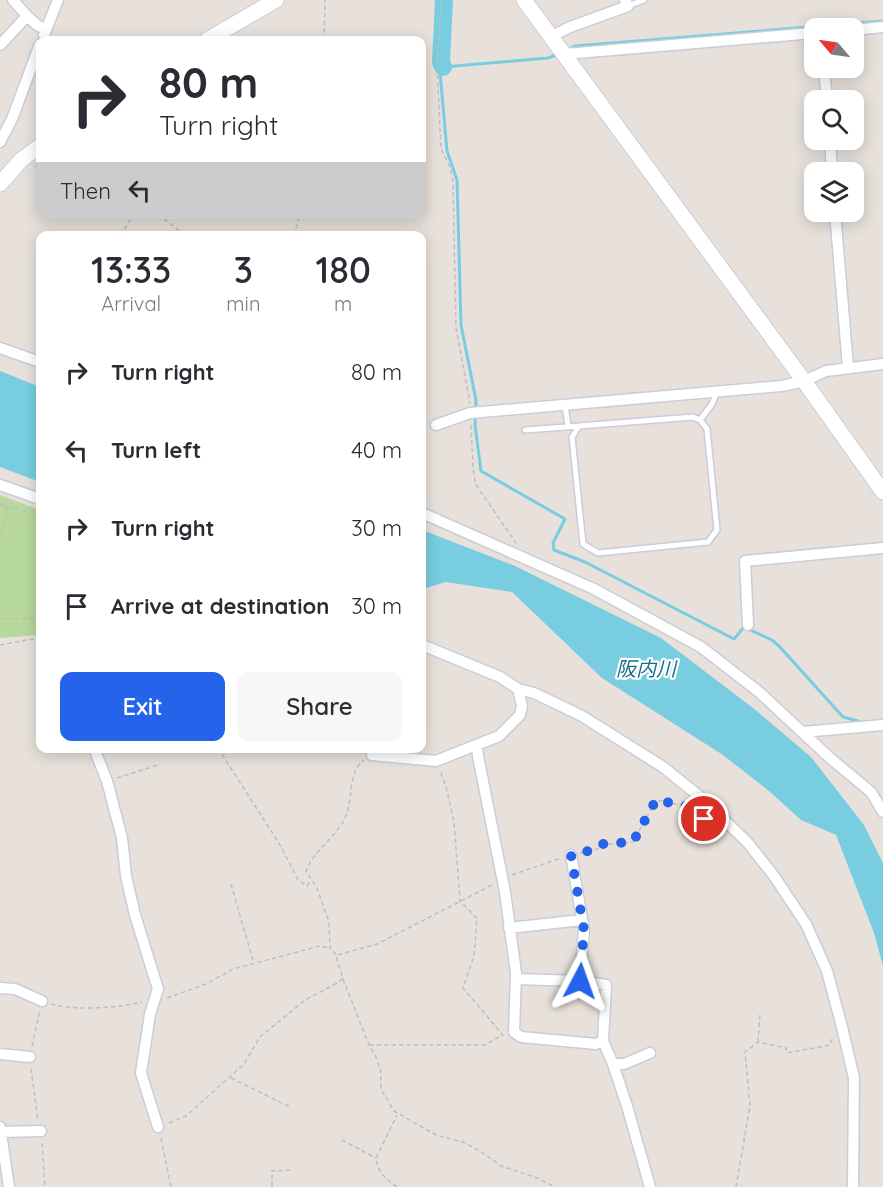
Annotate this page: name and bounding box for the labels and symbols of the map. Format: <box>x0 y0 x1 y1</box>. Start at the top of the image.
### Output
north arrow <box>804 18 864 78</box>
water label: 阪内川 <box>616 656 678 681</box>
pin <box>678 793 729 844</box>
position arrow <box>548 949 612 1013</box>

